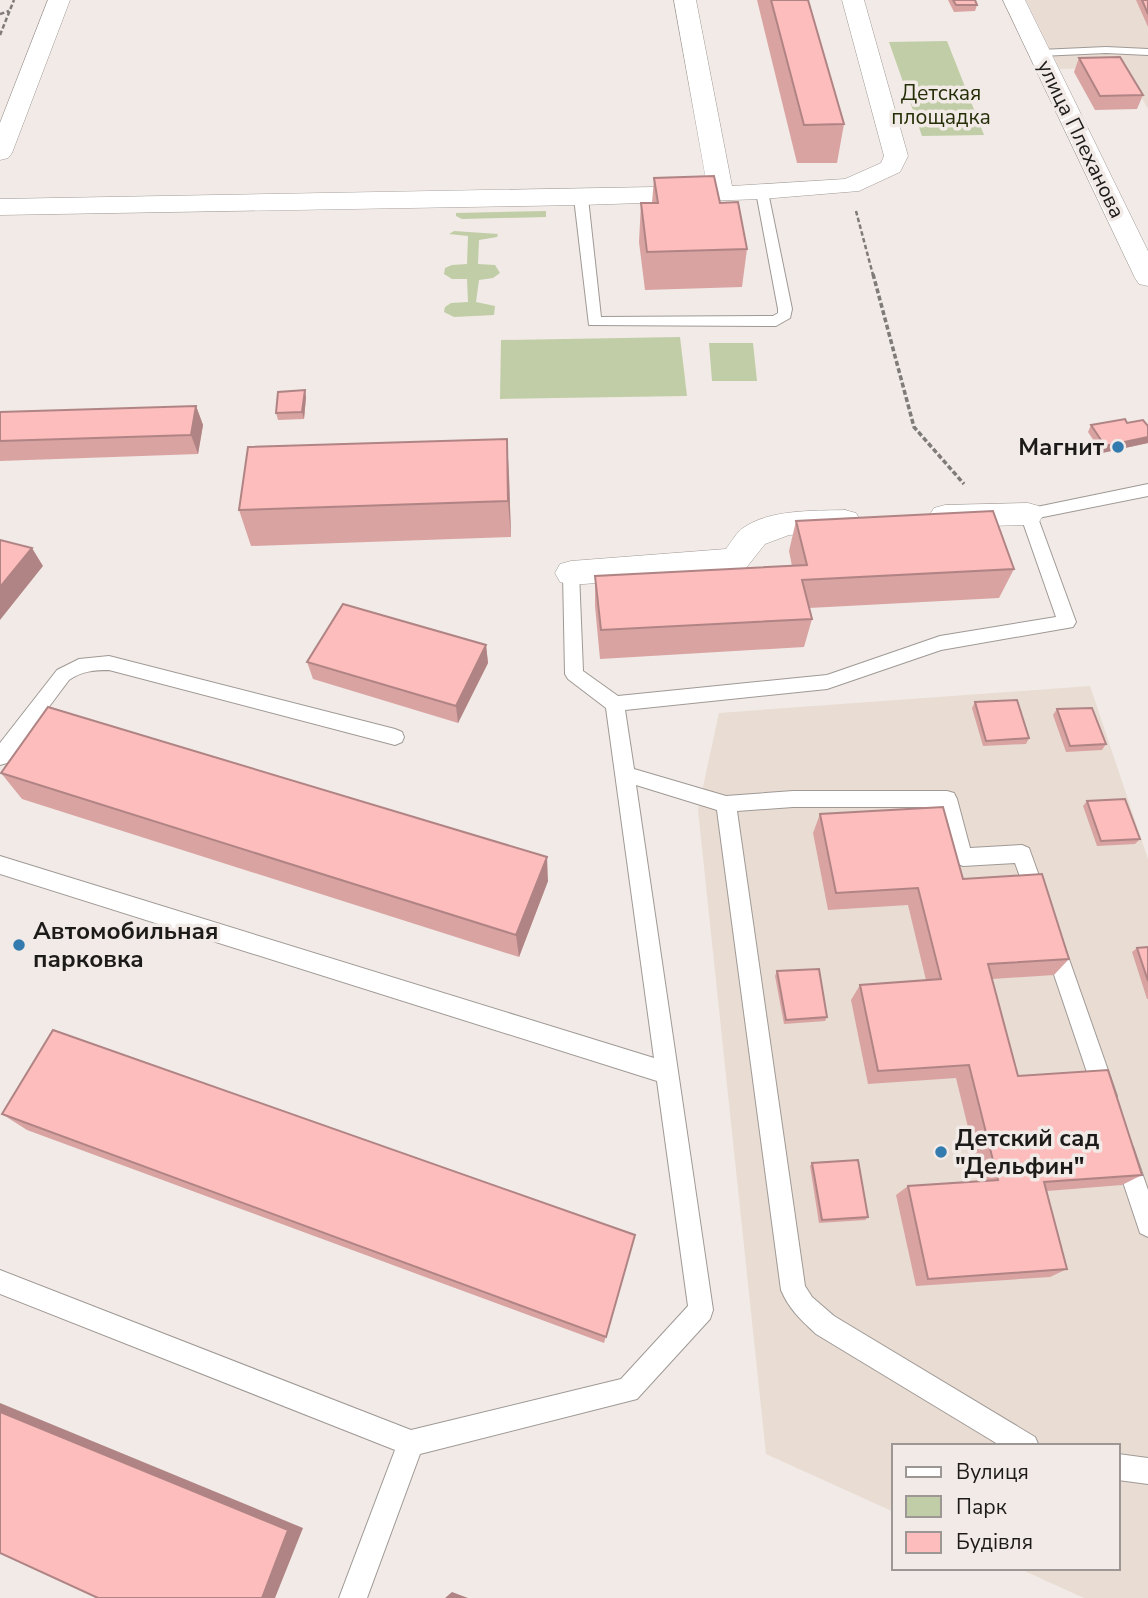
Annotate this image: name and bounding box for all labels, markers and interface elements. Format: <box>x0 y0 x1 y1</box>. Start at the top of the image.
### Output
street label: улица Плеханова <box>1031 55 1131 223</box>
park label: Детская площадка <box>891 79 991 131</box>
place label: Магнит <box>1018 431 1105 463</box>
marker: Магнит <box>1110 439 1126 455</box>
place label: Автомобильная парковка <box>33 915 219 975</box>
marker: Автомобильная парковка <box>11 937 27 953</box>
place label: Детский сад "Дельфин" <box>955 1122 1099 1182</box>
marker: Детский сад "Дельфин" <box>933 1144 949 1160</box>
legend <box>892 1444 1120 1570</box>
text: Вулиця <box>956 1458 1029 1486</box>
text: Парк <box>956 1493 1008 1521</box>
text: Будівля <box>956 1528 1033 1556</box>

